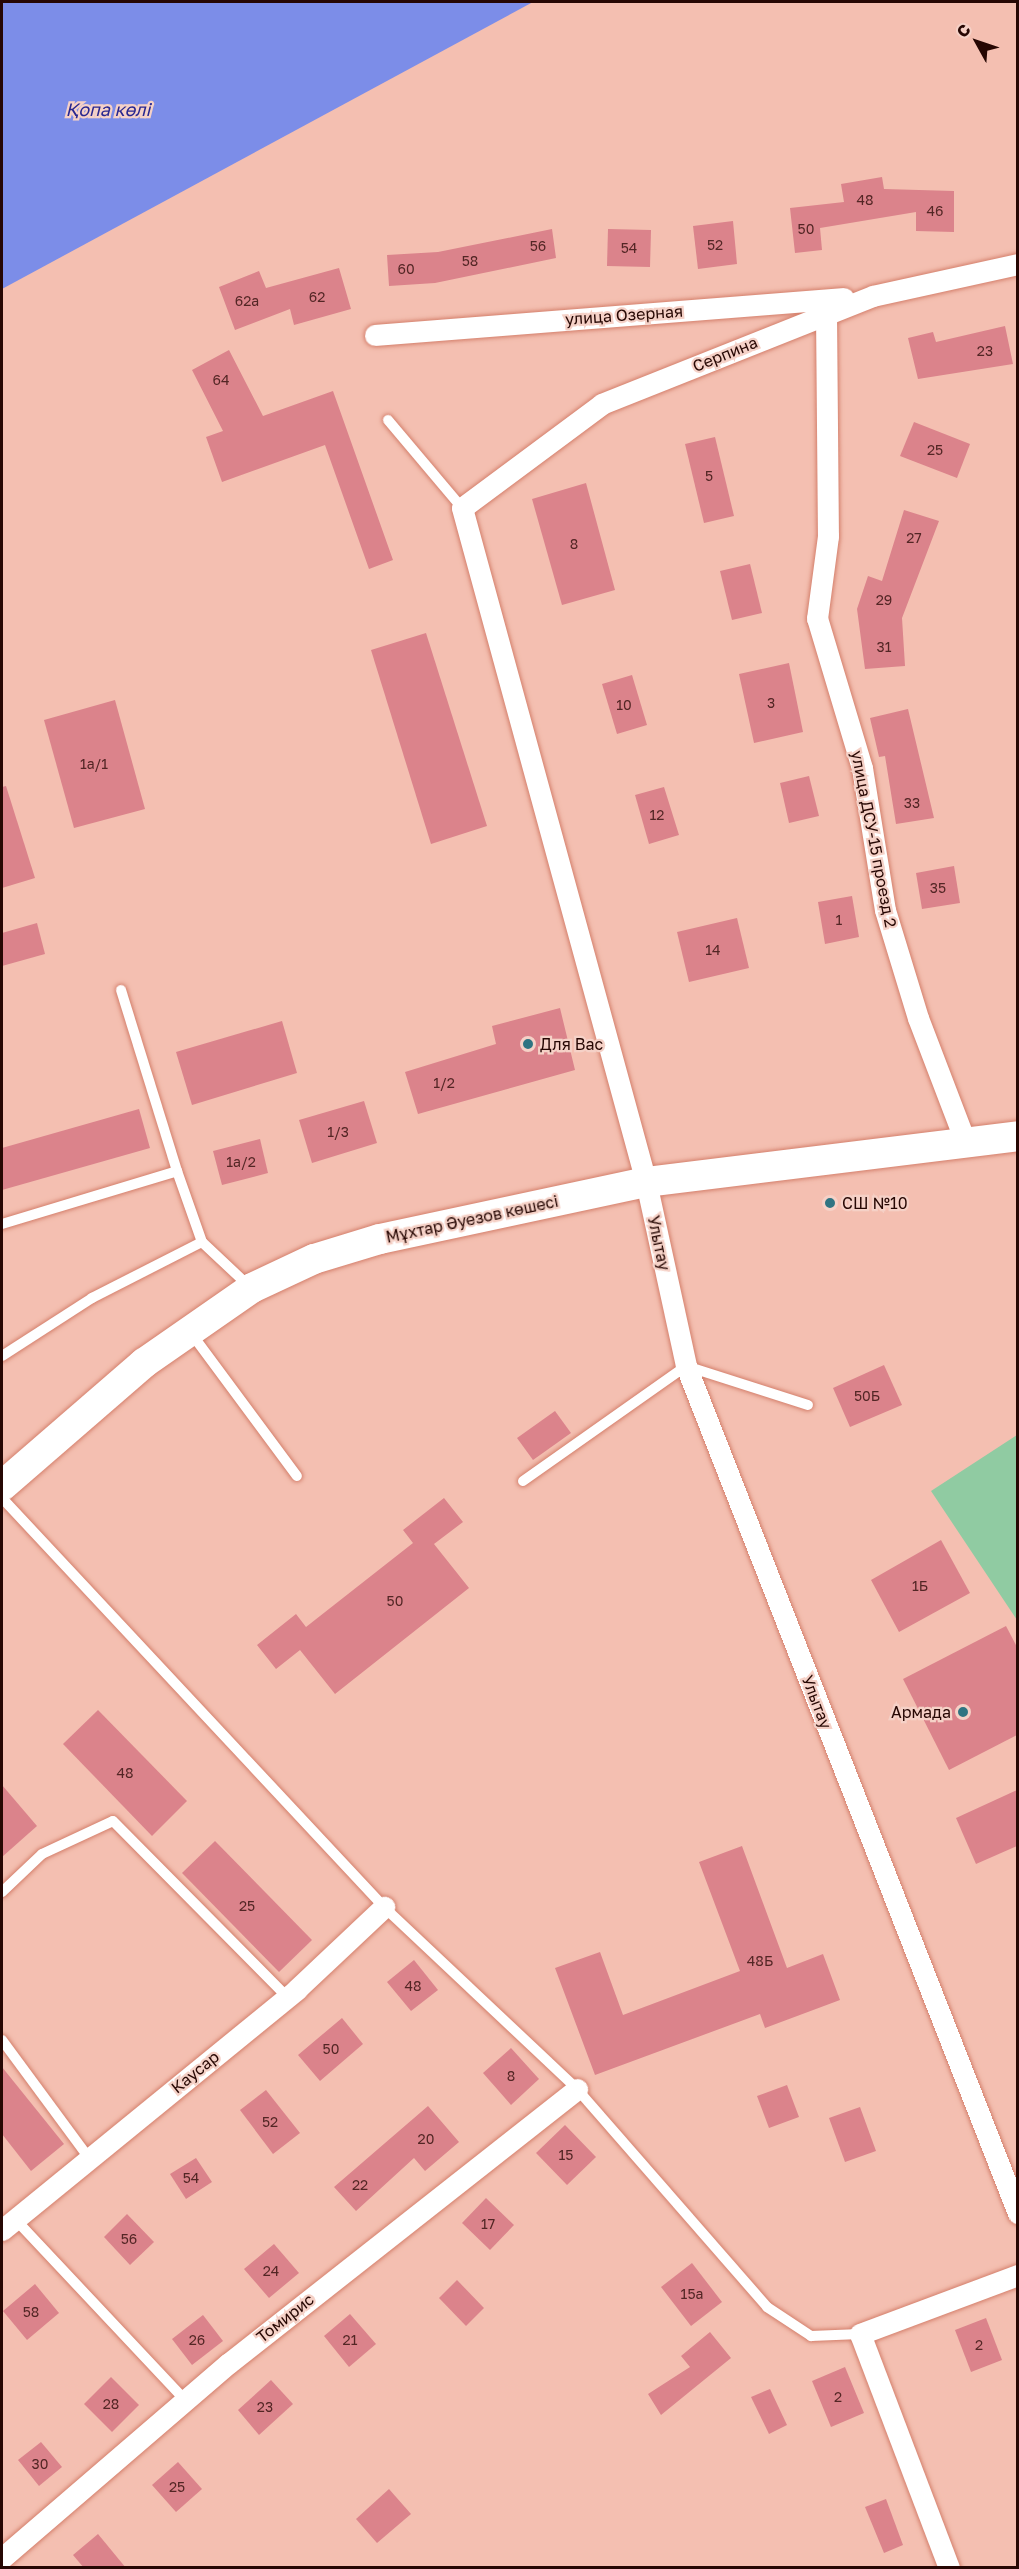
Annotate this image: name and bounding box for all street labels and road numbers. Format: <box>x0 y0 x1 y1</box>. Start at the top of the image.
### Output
street label: улица Озерная <box>564 301 684 329</box>
street label: Серпина <box>690 332 760 376</box>
street label: улица ДСУ-15 проезд 2 <box>847 749 901 929</box>
street label: Мұхтар Әуезов көшесі <box>384 1191 560 1247</box>
street label: Улытау <box>644 1214 674 1272</box>
street label: Улытау <box>798 1673 836 1731</box>
street label: Каусар <box>167 2047 223 2097</box>
street label: Томирис <box>252 2290 318 2346</box>

